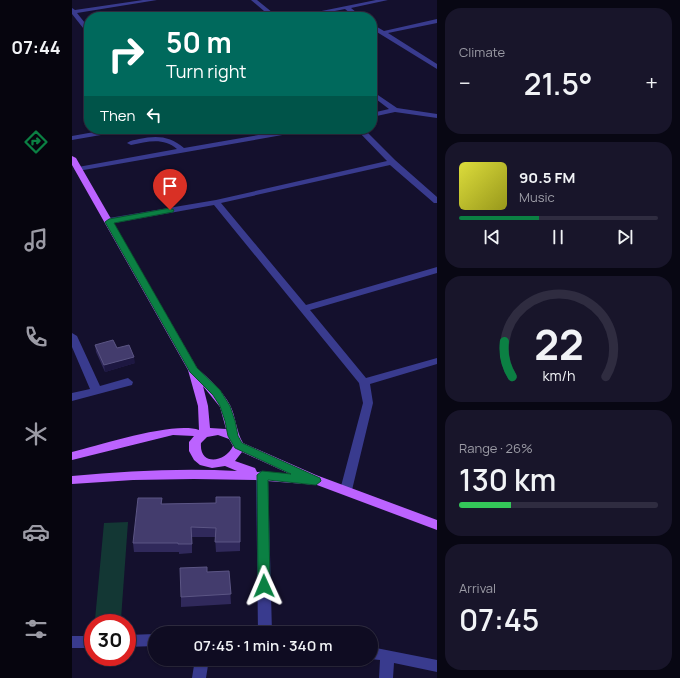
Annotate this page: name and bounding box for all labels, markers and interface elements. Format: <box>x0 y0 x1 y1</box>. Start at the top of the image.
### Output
text: 50 m <box>166 23 232 61</box>
icon: right <box>100 28 152 80</box>
text: 07:44 <box>11 35 61 59</box>
text: Climate <box>459 43 505 61</box>
text: Turn right <box>166 59 247 83</box>
text: 21.5° <box>524 63 592 104</box>
text: − <box>459 68 471 98</box>
text: + <box>645 68 658 98</box>
icon: left <box>143 104 165 126</box>
text: Then <box>100 105 135 126</box>
icon: directions <box>22 128 50 156</box>
text: 90.5 FM <box>519 167 575 188</box>
pin <box>153 169 187 210</box>
icon: arrive <box>159 175 181 197</box>
text: Music <box>519 188 555 206</box>
icon: music <box>22 226 50 254</box>
icon: previous <box>481 226 503 248</box>
icon: pause <box>547 226 569 248</box>
icon: next <box>614 226 636 248</box>
text: 22 <box>534 316 583 372</box>
icon: phone <box>22 323 50 351</box>
text: km/h <box>542 366 575 385</box>
icon: climate <box>22 420 50 448</box>
text: Range · 26% <box>459 439 533 457</box>
text: 130 km <box>459 459 556 500</box>
icon: car <box>22 518 50 546</box>
position arrow <box>243 565 285 607</box>
text: Arrival <box>459 579 496 597</box>
text: 07:45 <box>459 599 539 640</box>
speed limit sign: 30 <box>84 614 136 666</box>
icon: filters <box>22 615 50 643</box>
text: 07:45 · 1 min · 340 m <box>193 635 333 656</box>

